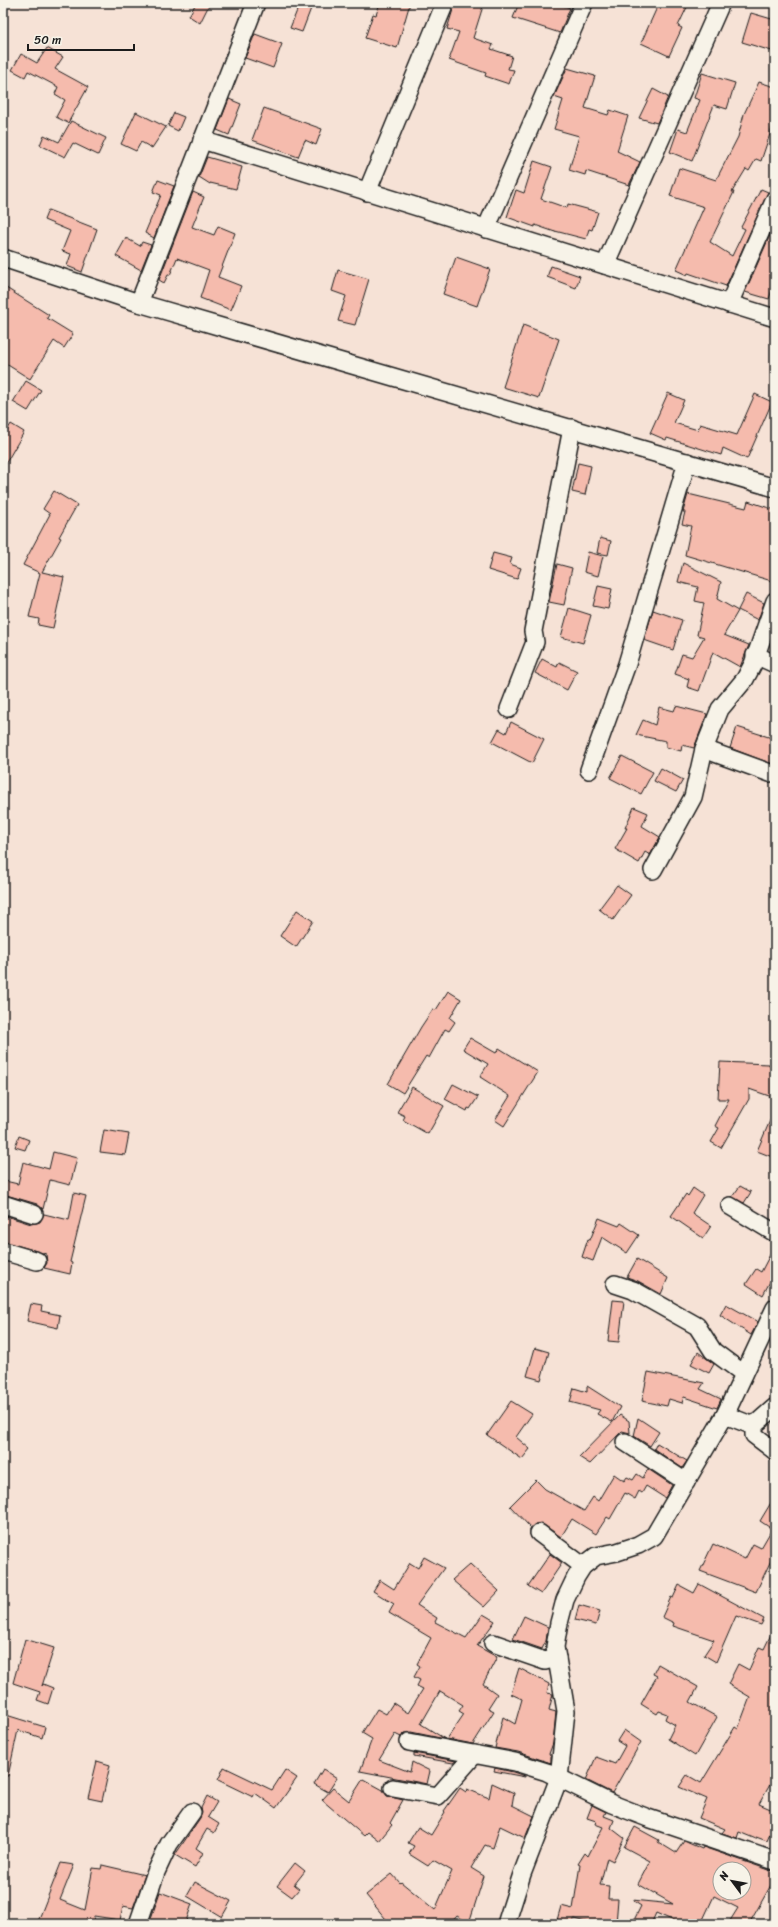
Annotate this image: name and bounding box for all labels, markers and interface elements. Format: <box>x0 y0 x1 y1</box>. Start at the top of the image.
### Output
scale bar <box>28 26 134 52</box>
text: 50 m <box>34 29 61 51</box>
north arrow <box>712 1861 752 1901</box>
text: N <box>713 1867 734 1885</box>

